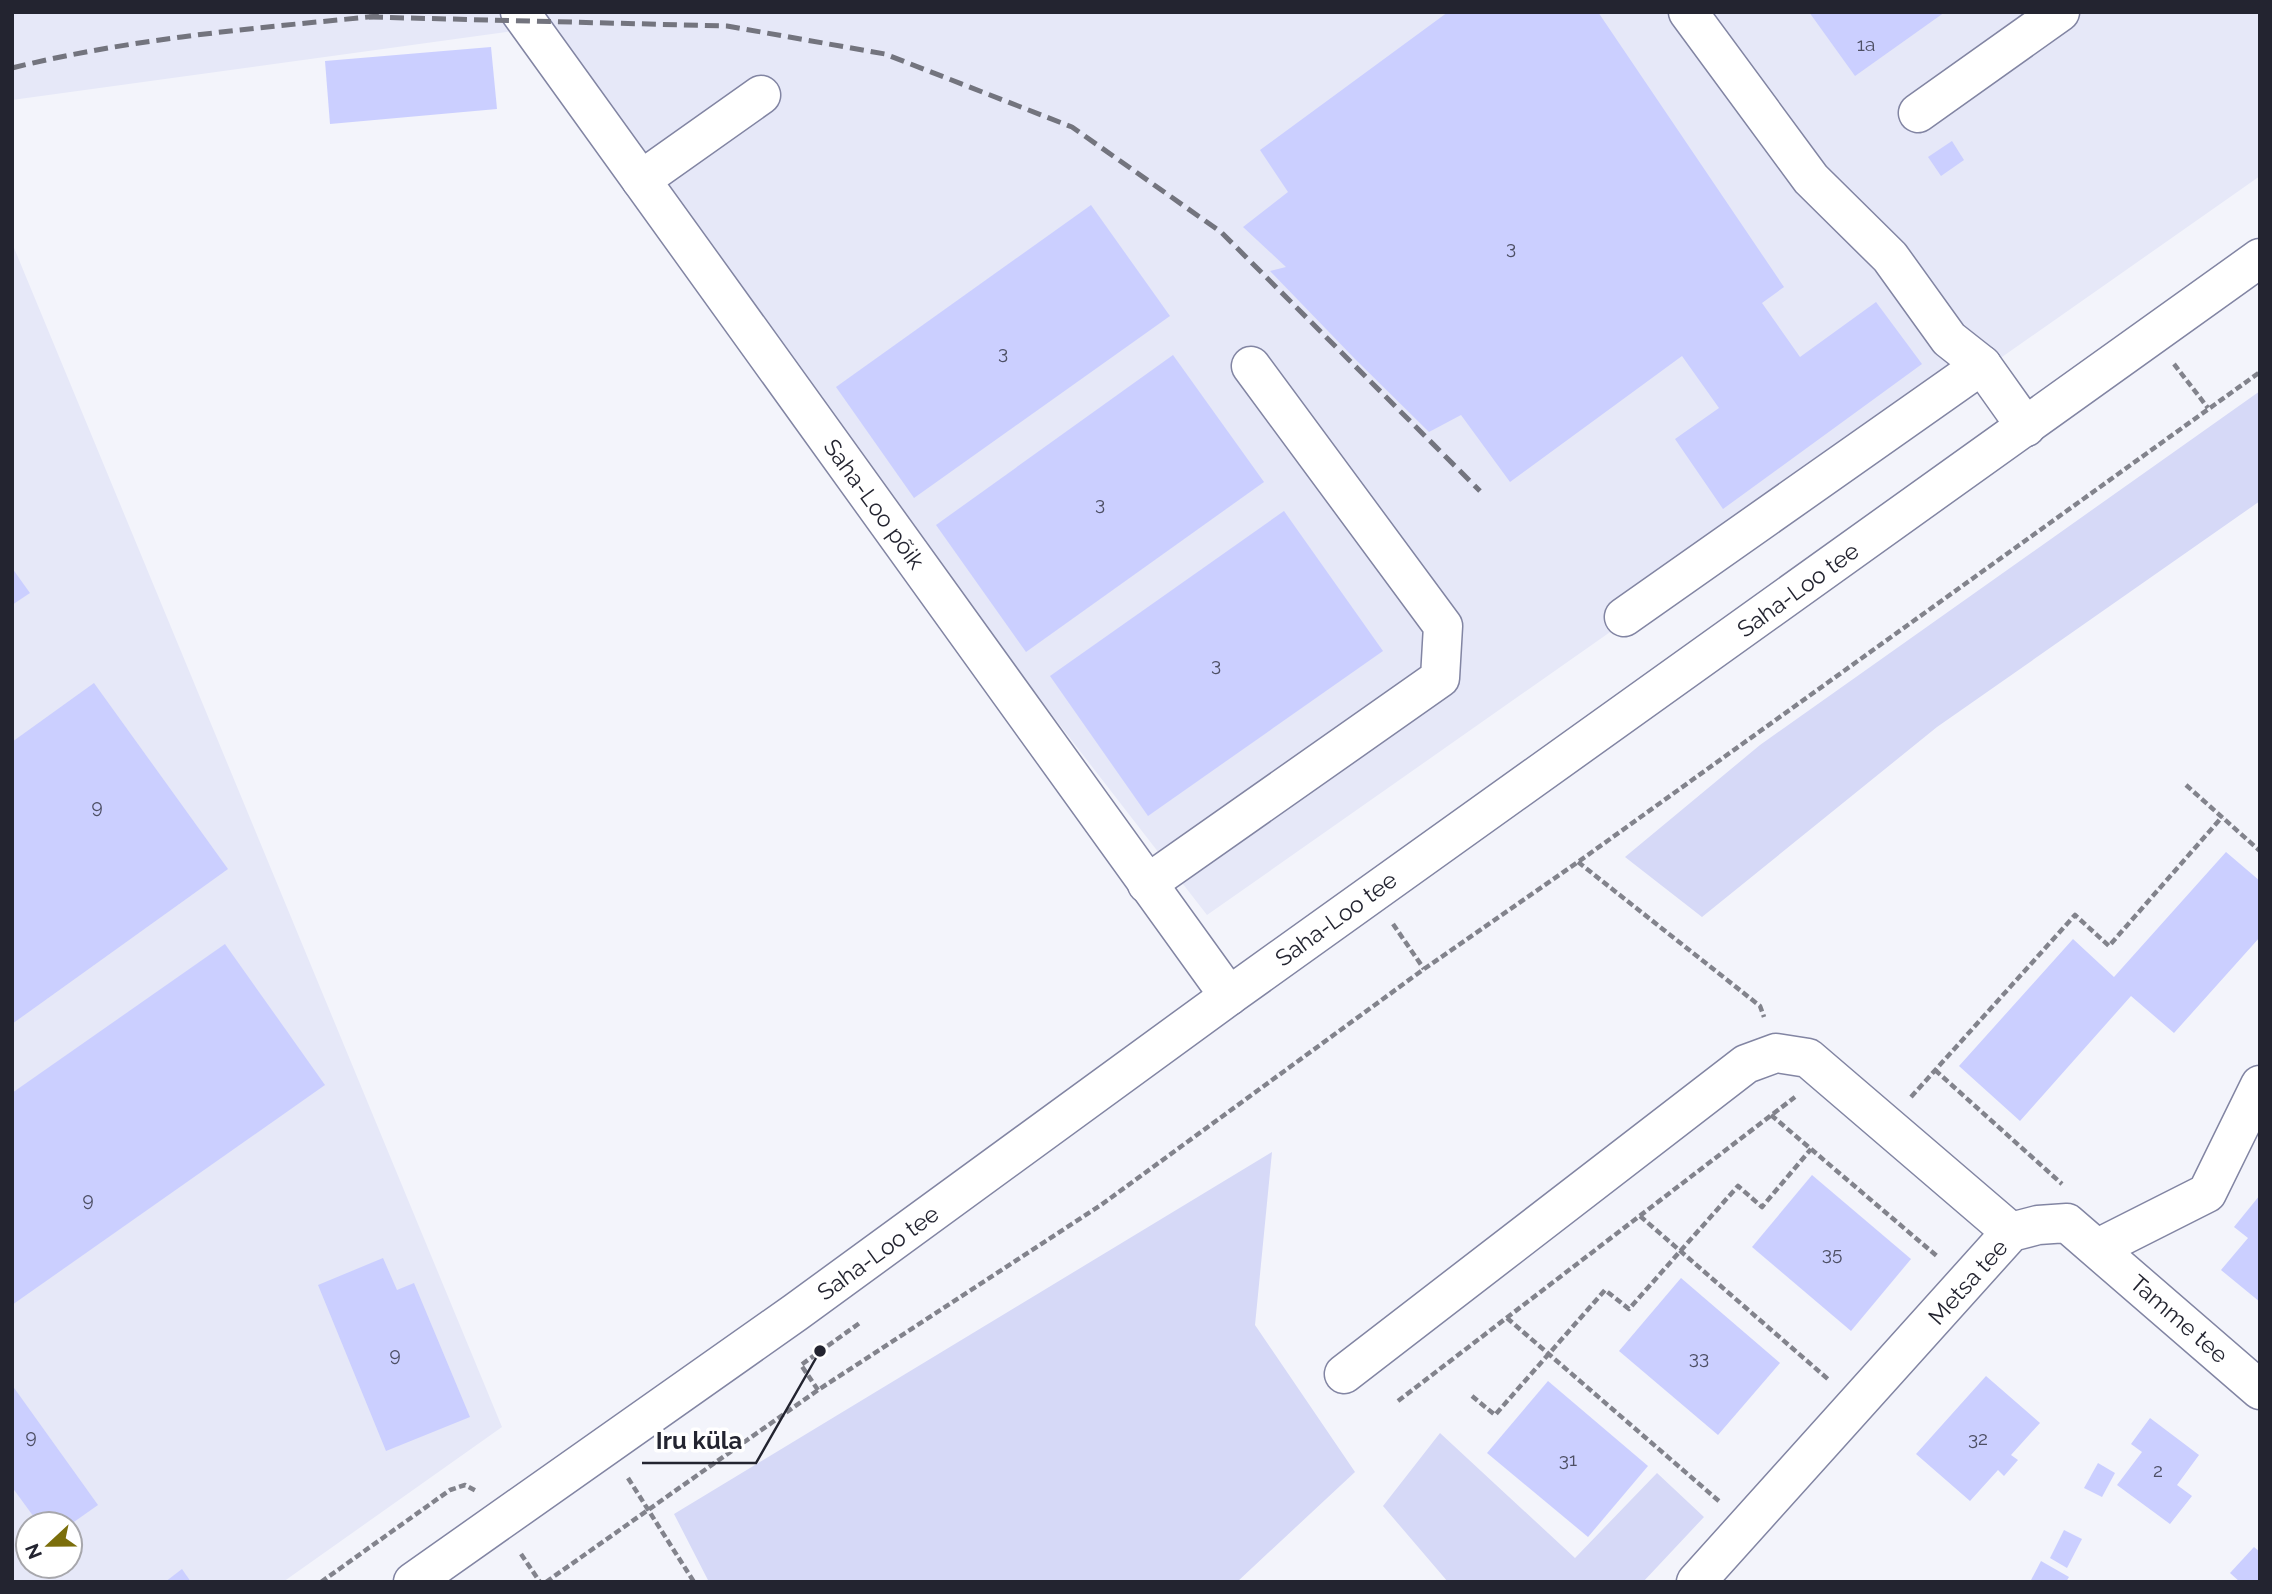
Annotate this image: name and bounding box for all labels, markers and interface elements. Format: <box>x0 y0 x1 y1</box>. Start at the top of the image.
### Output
house number: 1a <box>1857 33 1875 55</box>
house number: 3 <box>1506 236 1516 258</box>
house number: 3 <box>998 341 1008 363</box>
street label: Saha-Loo põik <box>818 434 930 574</box>
house number: 3 <box>1095 492 1105 514</box>
street label: Saha-Loo tee <box>1732 537 1864 643</box>
house number: 3 <box>1211 653 1221 675</box>
house number: 9 <box>91 795 103 817</box>
street label: Saha-Loo tee <box>1270 866 1402 972</box>
house number: 9 <box>82 1188 94 1210</box>
street label: Saha-Loo tee <box>812 1200 944 1306</box>
street label: Metsa tee <box>1922 1234 2013 1330</box>
house number: 35 <box>1822 1242 1842 1264</box>
street label: Tamme tee <box>2125 1269 2234 1368</box>
house number: 9 <box>389 1343 401 1365</box>
house number: 33 <box>1689 1346 1709 1368</box>
callout: Iru küla <box>642 1418 756 1463</box>
house number: 9 <box>25 1425 37 1447</box>
text: Iru küla <box>656 1426 742 1455</box>
house number: 32 <box>1968 1427 1988 1449</box>
house number: 31 <box>1559 1448 1577 1470</box>
house number: 2 <box>2153 1459 2163 1481</box>
north arrow <box>14 1510 84 1580</box>
text: N <box>20 1541 46 1562</box>

